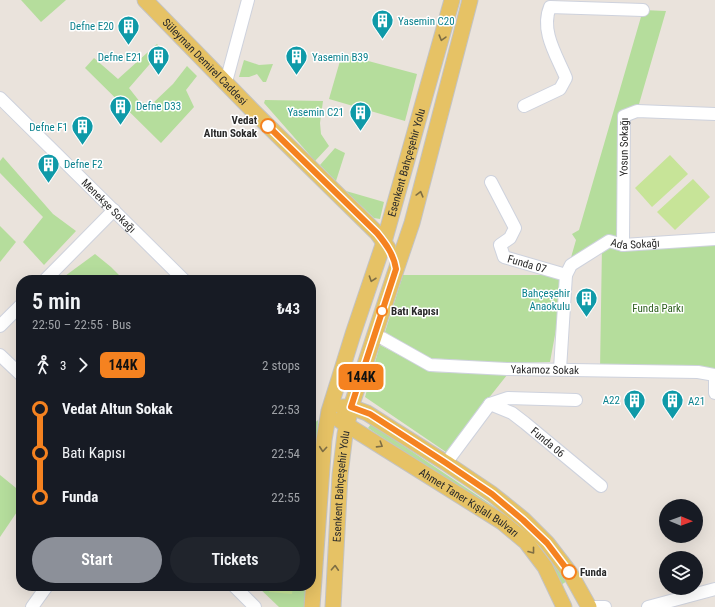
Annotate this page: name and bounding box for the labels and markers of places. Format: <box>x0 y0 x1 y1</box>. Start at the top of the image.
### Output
building icon: Yasemin C20 <box>369 8 395 41</box>
building icon: Defne E20 <box>116 13 142 46</box>
place label: Yasemin C20 <box>398 15 455 28</box>
place label: Defne E20 <box>70 20 114 33</box>
building icon: Defne E21 <box>145 44 171 77</box>
building icon: Yasemin B39 <box>283 44 309 77</box>
place label: Defne E21 <box>98 51 142 64</box>
place label: Yasemin B39 <box>312 51 368 64</box>
building icon: Defne D33 <box>107 93 133 126</box>
building icon: Yasemin C21 <box>347 99 373 132</box>
place label: Defne D33 <box>136 100 181 113</box>
place label: Yasemin C21 <box>287 106 344 119</box>
building icon: Defne F1 <box>70 114 96 147</box>
place label: Vedat Altun Sokak <box>204 114 258 140</box>
marker: Vedat Altun Sokak <box>260 118 276 134</box>
place label: Defne F1 <box>29 121 68 134</box>
building icon: Defne F2 <box>35 151 61 184</box>
place label: Defne F2 <box>64 158 103 171</box>
building icon: Bahçeşehir Anaokulu <box>573 286 599 319</box>
place label: Bahçeşehir Anaokulu <box>522 287 571 313</box>
marker: Batı Kapısı <box>376 305 388 317</box>
place label: Batı Kapısı <box>391 305 439 318</box>
building icon: A22 <box>622 387 648 420</box>
building icon: A21 <box>660 388 686 421</box>
place label: A22 <box>603 394 620 407</box>
place label: A21 <box>688 395 705 408</box>
marker: Funda <box>561 564 577 580</box>
place label: Funda <box>580 566 607 579</box>

